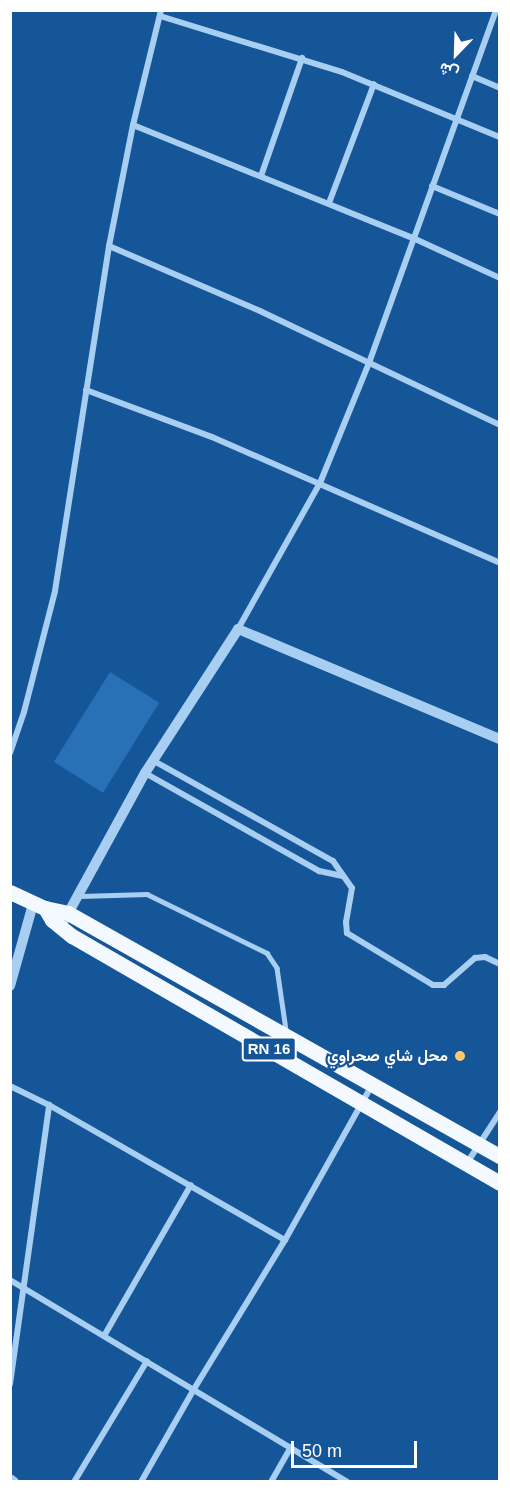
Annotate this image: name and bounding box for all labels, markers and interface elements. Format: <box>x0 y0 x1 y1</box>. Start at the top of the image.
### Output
north arrow <box>426 24 486 84</box>
text: ش <box>437 59 461 83</box>
road number: RN 16 <box>240 1037 298 1061</box>
place label: محل شاي صحراوي <box>327 1046 448 1066</box>
marker: محل شاي صحراوي <box>453 1049 467 1063</box>
scale bar <box>294 1429 420 1467</box>
text: 50 m <box>302 1441 342 1461</box>

